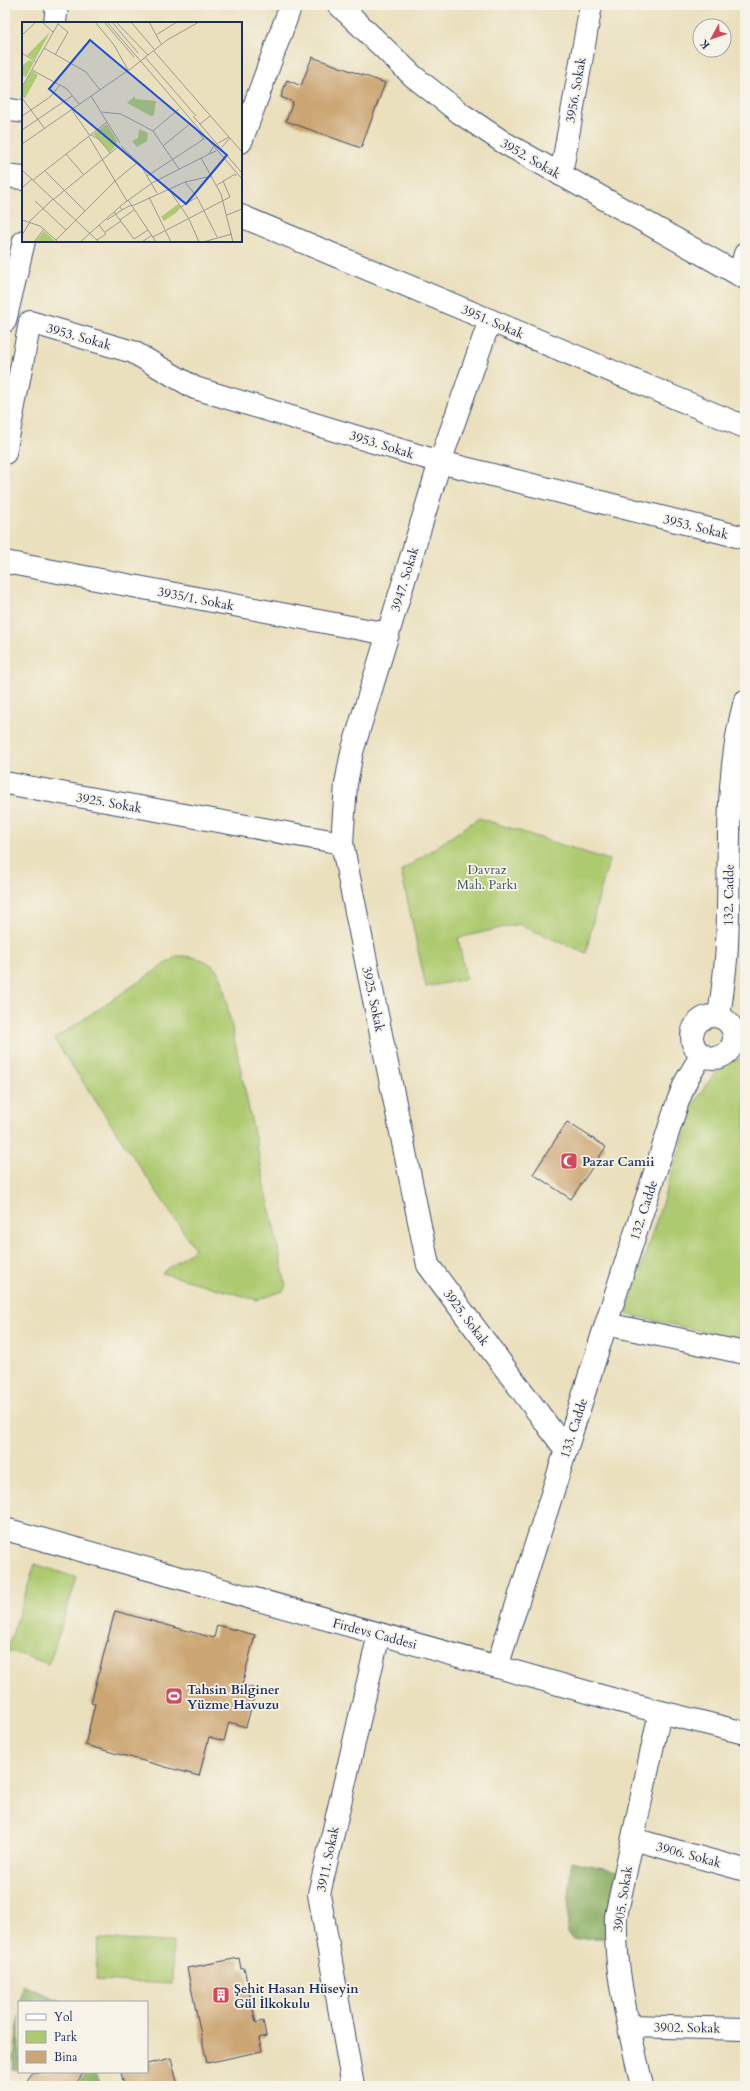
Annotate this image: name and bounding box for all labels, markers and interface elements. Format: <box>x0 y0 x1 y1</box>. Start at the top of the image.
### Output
north arrow <box>692 18 732 58</box>
inset map <box>22 22 242 242</box>
text: K <box>696 36 713 52</box>
street label: 3956. Sokak <box>561 56 591 124</box>
street label: 3952. Sokak <box>497 134 564 183</box>
street label: 3951. Sokak <box>458 301 527 343</box>
street label: 3953. Sokak <box>44 319 113 355</box>
street label: 3953. Sokak <box>347 427 416 463</box>
street label: 3953. Sokak <box>661 510 730 544</box>
street label: 3947. Sokak <box>387 545 423 614</box>
street label: 3935/1. Sokak <box>156 583 236 615</box>
street label: 3925. Sokak <box>75 788 143 818</box>
park label: Davraz Mah. Parkı <box>457 861 518 894</box>
street label: 132. Cadde <box>719 864 739 926</box>
street label: 3925. Sokak <box>357 965 389 1034</box>
mosque icon: Pazar Camii <box>559 1151 579 1171</box>
place label: Pazar Camii <box>582 1153 654 1171</box>
street label: 132. Cadde <box>626 1178 662 1243</box>
street label: 3925. Sokak <box>439 1286 493 1350</box>
street label: 133. Cadde <box>556 1396 592 1461</box>
street label: Firdevs Caddesi <box>331 1614 419 1654</box>
place label: Tahsin Bilginer Yüzme Havuzu <box>187 1681 280 1714</box>
sports icon: Tahsin Bilginer Yüzme Havuzu <box>164 1686 184 1706</box>
street label: 3911. Sokak <box>312 1825 344 1894</box>
street label: 3906. Sokak <box>654 1838 723 1872</box>
street label: 3905. Sokak <box>609 1865 637 1933</box>
place label: Şehit Hasan Hüseyin Gül İlkokulu <box>234 1980 359 2013</box>
building icon: Şehit Hasan Hüseyin Gül İlkokulu <box>211 1985 231 2005</box>
legend <box>18 2001 148 2073</box>
text: Yol <box>54 2009 73 2025</box>
street label: 3902. Sokak <box>654 2018 720 2038</box>
text: Park <box>54 2029 78 2045</box>
text: Bina <box>54 2049 78 2065</box>

